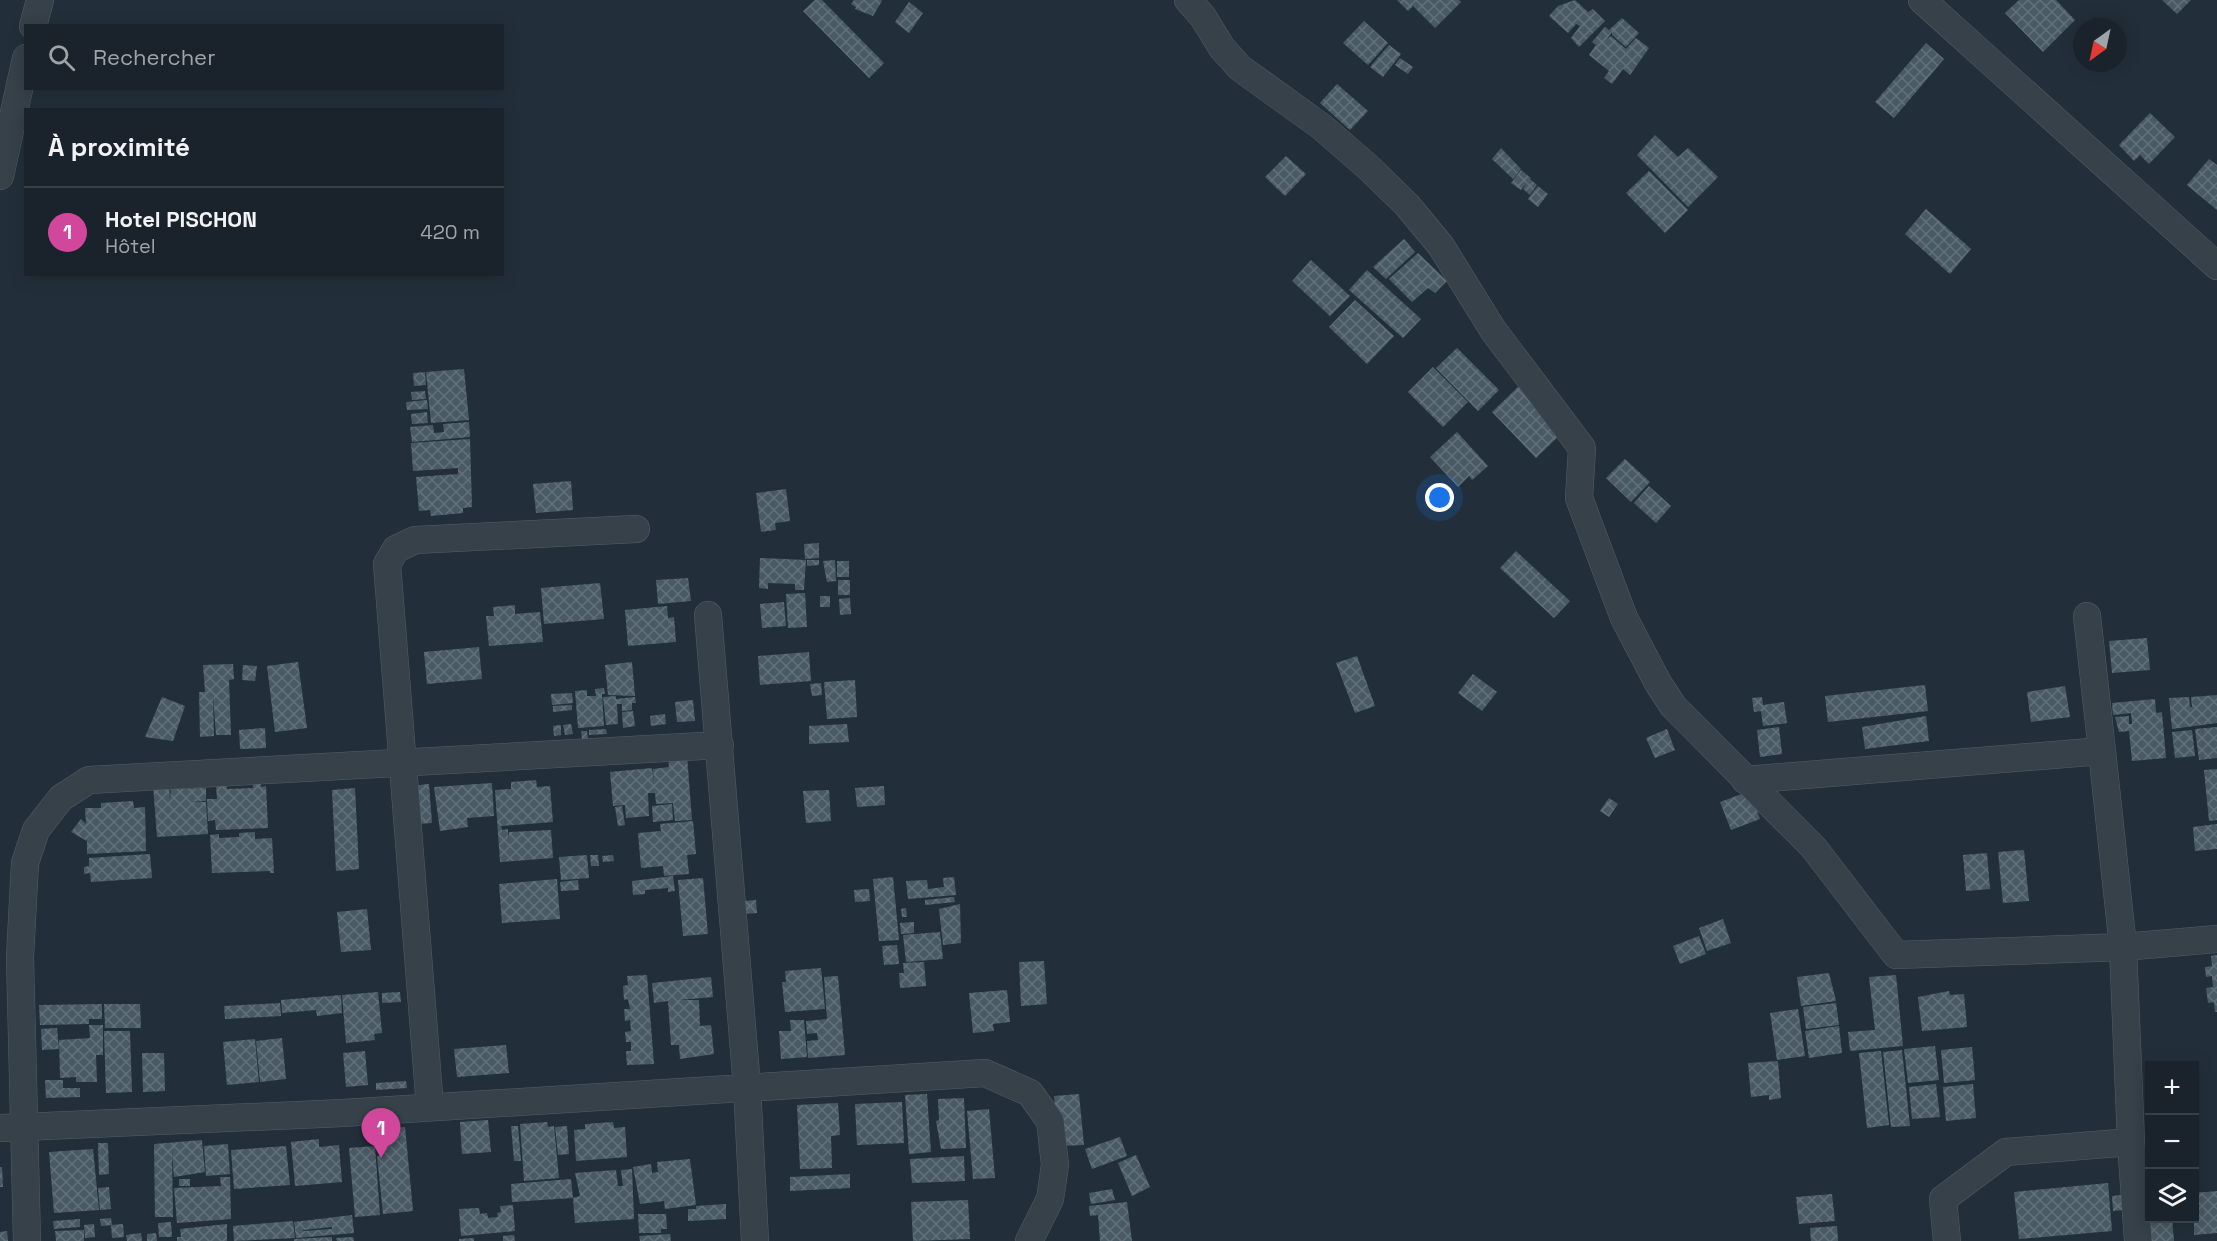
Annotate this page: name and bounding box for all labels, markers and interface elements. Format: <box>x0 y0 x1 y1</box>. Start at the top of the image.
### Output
north arrow <box>2073 18 2127 72</box>
search box <box>24 24 504 90</box>
icon: search <box>45 41 78 74</box>
text: Rechercher <box>93 43 215 71</box>
text: À proximité <box>48 130 190 164</box>
text: Hotel PISCHON <box>105 205 257 233</box>
text: 1 <box>63 219 72 245</box>
text: 420 m <box>420 219 480 245</box>
text: Hôtel <box>105 233 156 259</box>
your location <box>1425 483 1454 512</box>
map controls <box>2145 1061 2199 1223</box>
button: + <box>2145 1061 2199 1115</box>
pin: 1 <box>362 1108 400 1158</box>
button: − <box>2145 1115 2199 1169</box>
button: layers <box>2145 1169 2199 1223</box>

